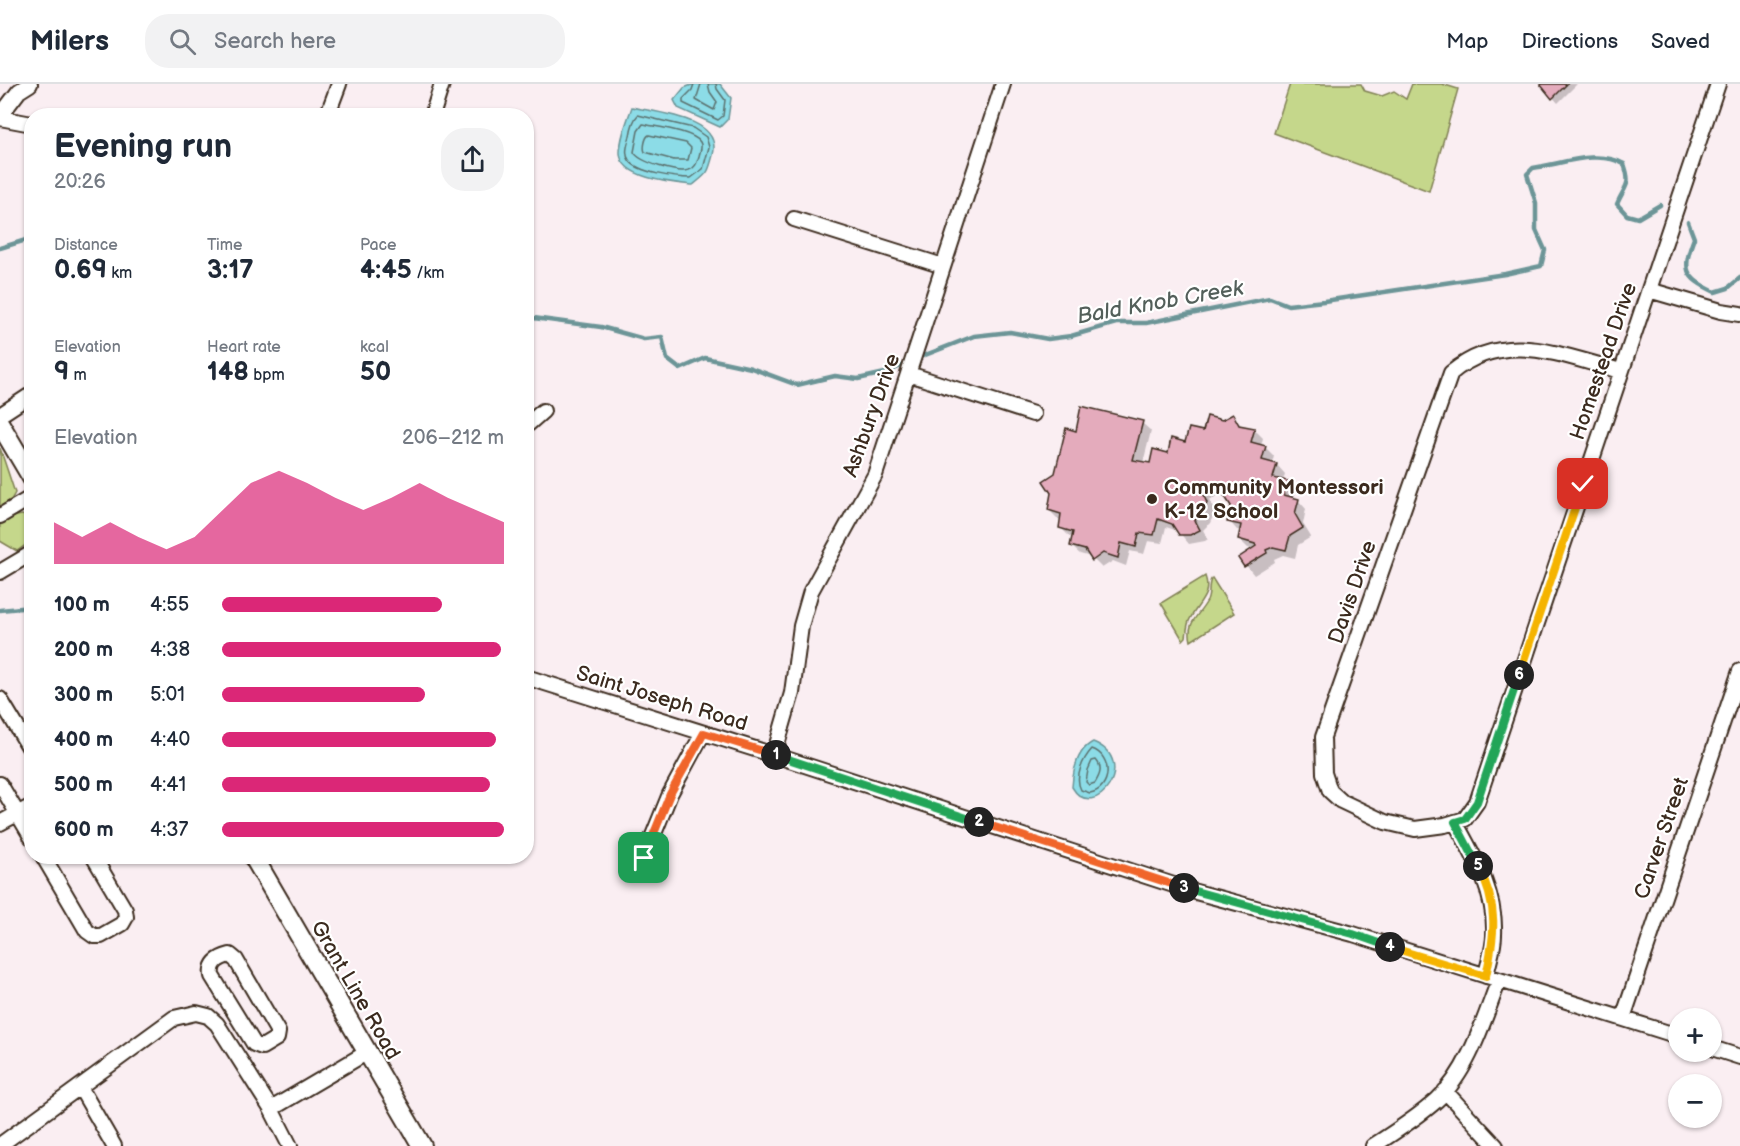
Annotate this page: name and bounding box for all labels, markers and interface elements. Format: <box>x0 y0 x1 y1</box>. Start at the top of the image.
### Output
search box <box>145 14 565 68</box>
text: Milers <box>30 25 109 58</box>
icon: search <box>166 25 199 58</box>
text: Search here <box>214 28 336 55</box>
text: Map <box>1446 29 1489 54</box>
text: Directions <box>1522 29 1618 54</box>
text: Saved <box>1651 29 1710 54</box>
text: Evening run <box>54 127 232 167</box>
button: share <box>441 128 504 191</box>
text: 20:26 <box>54 170 106 194</box>
text: Distance <box>54 236 118 255</box>
text: Time <box>207 236 242 255</box>
text: Pace <box>360 236 396 255</box>
text: 0.69 <box>54 255 107 286</box>
text: 3:17 <box>207 255 254 286</box>
text: 4:45 <box>360 255 412 286</box>
text: km <box>107 264 132 283</box>
text: /km <box>412 264 445 283</box>
water label: Bald Knob Creek <box>1075 274 1247 330</box>
street label: Homestead Drive <box>1565 279 1642 443</box>
text: Elevation <box>54 338 121 357</box>
text: Heart rate <box>207 338 281 357</box>
text: kcal <box>360 338 389 357</box>
street label: Ashbury Drive <box>838 350 905 480</box>
text: 9 <box>54 357 69 388</box>
text: 148 <box>207 357 249 388</box>
text: 50 <box>360 357 391 388</box>
text: m <box>69 366 87 385</box>
text: bpm <box>249 366 285 385</box>
text: Elevation <box>54 426 137 450</box>
text: 206–212 m <box>402 426 504 450</box>
pin <box>1557 458 1608 509</box>
icon: check <box>1566 467 1599 500</box>
place label: Community Montessori K-12 School <box>1164 475 1384 524</box>
marker: Community Montessori K-12 School <box>1145 492 1159 506</box>
street label: Davis Drive <box>1323 537 1382 647</box>
text: 100 m <box>54 593 110 617</box>
text: 4:55 <box>150 593 189 617</box>
text: 200 m <box>54 638 113 662</box>
text: 4:38 <box>150 638 190 662</box>
pin: 6 <box>1504 660 1534 690</box>
street label: Saint Joseph Road <box>573 661 751 736</box>
text: 6 <box>1514 665 1524 684</box>
text: 300 m <box>54 683 113 707</box>
text: 5:01 <box>150 683 185 707</box>
text: 400 m <box>54 728 113 752</box>
text: 4:40 <box>150 728 190 752</box>
pin: 1 <box>761 740 791 770</box>
text: 1 <box>773 745 779 764</box>
text: 500 m <box>54 773 113 797</box>
text: 4:41 <box>150 773 186 797</box>
street label: Carver Street <box>1629 773 1694 902</box>
pin: 2 <box>964 807 994 837</box>
text: 2 <box>974 812 984 831</box>
text: 600 m <box>54 818 114 842</box>
text: 4:37 <box>150 818 188 842</box>
pin <box>618 832 669 883</box>
icon: arrive <box>627 841 660 874</box>
pin: 5 <box>1463 851 1493 881</box>
text: 5 <box>1473 856 1483 875</box>
pin: 3 <box>1169 873 1199 903</box>
text: 3 <box>1179 878 1189 897</box>
street label: Grant Line Road <box>306 916 406 1064</box>
pin: 4 <box>1375 932 1405 962</box>
text: 4 <box>1385 937 1395 956</box>
map controls <box>1668 1008 1722 1128</box>
button: + <box>1668 1008 1722 1062</box>
button: − <box>1668 1074 1722 1128</box>

